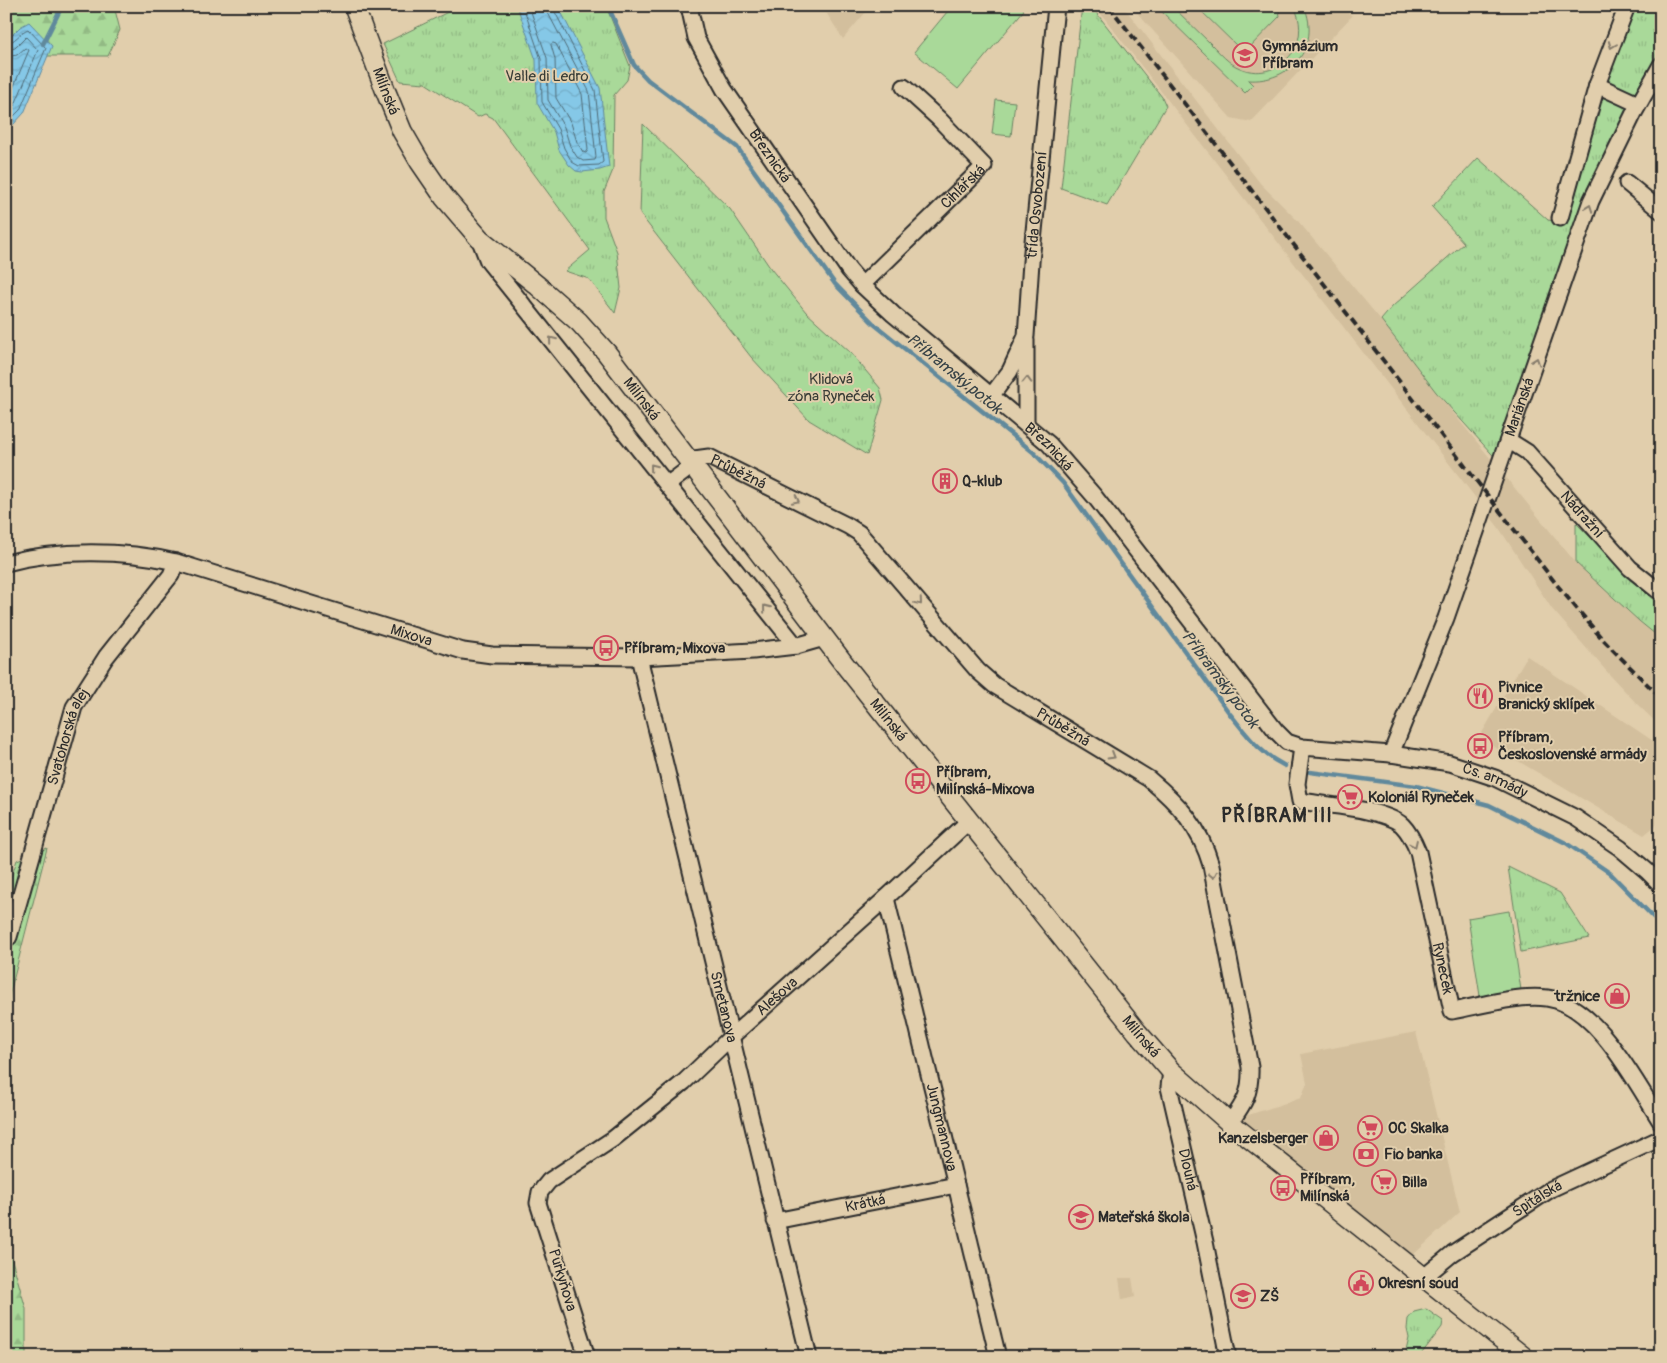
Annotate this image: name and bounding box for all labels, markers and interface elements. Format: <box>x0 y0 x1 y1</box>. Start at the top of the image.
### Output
place label: Gymnázium Příbram <box>1262 37 1338 73</box>
one-way arrow <box>1608 41 1618 49</box>
school or university icon: Gymnázium Příbram <box>1232 42 1258 68</box>
street label: Milínská <box>368 65 403 118</box>
park label: Valle di Ledro <box>505 67 589 86</box>
street label: Březnická <box>744 125 795 187</box>
street label: třída Osvobození <box>1022 150 1052 261</box>
street label: Cihlářská <box>937 161 990 213</box>
one-way arrow <box>1583 204 1593 212</box>
water label: Příbramský potok <box>903 329 1007 419</box>
one-way arrow <box>549 337 557 346</box>
one-way arrow <box>1530 357 1540 366</box>
park label: Klidová zóna Ryneček <box>787 370 875 406</box>
street label: Milínská <box>619 374 664 425</box>
one-way arrow <box>1021 375 1032 383</box>
street label: Mariánská <box>1501 375 1539 439</box>
street label: Březnická <box>1020 418 1077 475</box>
street label: Průběžná <box>707 450 769 494</box>
one-way arrow <box>651 464 659 473</box>
building icon: Q-klub <box>932 468 958 494</box>
place label: Q-klub <box>962 472 1002 491</box>
street label: Nádražní <box>1556 487 1608 543</box>
one-way arrow <box>790 494 799 504</box>
one-way arrow <box>913 596 921 605</box>
one-way arrow <box>762 604 771 613</box>
street label: Mixova <box>388 620 435 651</box>
water label: Příbramský potok <box>1177 627 1264 733</box>
bus stop icon: Příbram, Mixova <box>593 635 619 661</box>
place label: Příbram, Mixova <box>624 639 725 658</box>
place label: Pivnice Branický sklípek <box>1498 678 1595 714</box>
restaurant icon: Pivnice Branický sklípek <box>1467 683 1493 709</box>
street label: Svatohorská alej <box>43 685 94 787</box>
street label: Milínská <box>865 695 911 745</box>
street label: Průběžná <box>1033 704 1094 751</box>
place label: Příbram, Československé armády <box>1498 728 1647 764</box>
bus stop icon: Příbram, Československé armády <box>1467 733 1493 759</box>
one-way arrow <box>1106 750 1115 759</box>
street label: Čs. armády <box>1460 759 1531 803</box>
place label: Příbram, Milínská-Mixova <box>936 763 1035 799</box>
bus stop icon: Příbram, Milínská-Mixova <box>905 768 931 794</box>
supermarket icon: Koloniál Ryneček <box>1337 784 1363 810</box>
place label: Koloniál Ryneček <box>1368 788 1475 807</box>
district label: PŘÍBRAM III <box>1221 803 1333 828</box>
one-way arrow <box>1408 839 1419 848</box>
one-way arrow <box>1207 871 1218 880</box>
street label: Ryneček <box>1428 941 1457 997</box>
street label: Smetanova <box>706 969 741 1045</box>
street label: Alešova <box>752 973 802 1020</box>
shop icon: tržnice <box>1604 983 1630 1009</box>
place label: tržnice <box>1554 987 1601 1006</box>
street label: Milínská <box>1118 1012 1164 1062</box>
street label: Jungmannova <box>922 1082 961 1173</box>
supermarket icon: OC Skalka <box>1357 1115 1383 1141</box>
place label: OC Skalka <box>1388 1119 1449 1138</box>
shop icon: Kanzelsberger <box>1313 1125 1339 1151</box>
place label: Kanzelsberger <box>1218 1129 1309 1148</box>
bank icon: Fio banka <box>1353 1141 1379 1167</box>
place label: Fio banka <box>1384 1145 1443 1164</box>
street label: Dlouhá <box>1174 1147 1202 1193</box>
supermarket icon: Billa <box>1371 1169 1397 1195</box>
place label: Příbram, Milínská <box>1300 1170 1355 1206</box>
place label: Billa <box>1402 1173 1427 1192</box>
bus stop icon: Příbram, Milínská <box>1270 1175 1296 1201</box>
street label: Špitálská <box>1509 1176 1565 1222</box>
street label: Krátká <box>843 1190 887 1217</box>
school or university icon: Mateřská škola <box>1068 1204 1094 1230</box>
place label: Mateřská škola <box>1098 1208 1189 1227</box>
street label: Purkyňova <box>544 1247 581 1314</box>
public building icon: Okresní soud <box>1348 1270 1374 1296</box>
place label: Okresní soud <box>1378 1274 1459 1293</box>
school or university icon: ZŠ <box>1230 1283 1256 1309</box>
place label: ZŠ <box>1260 1287 1279 1306</box>

